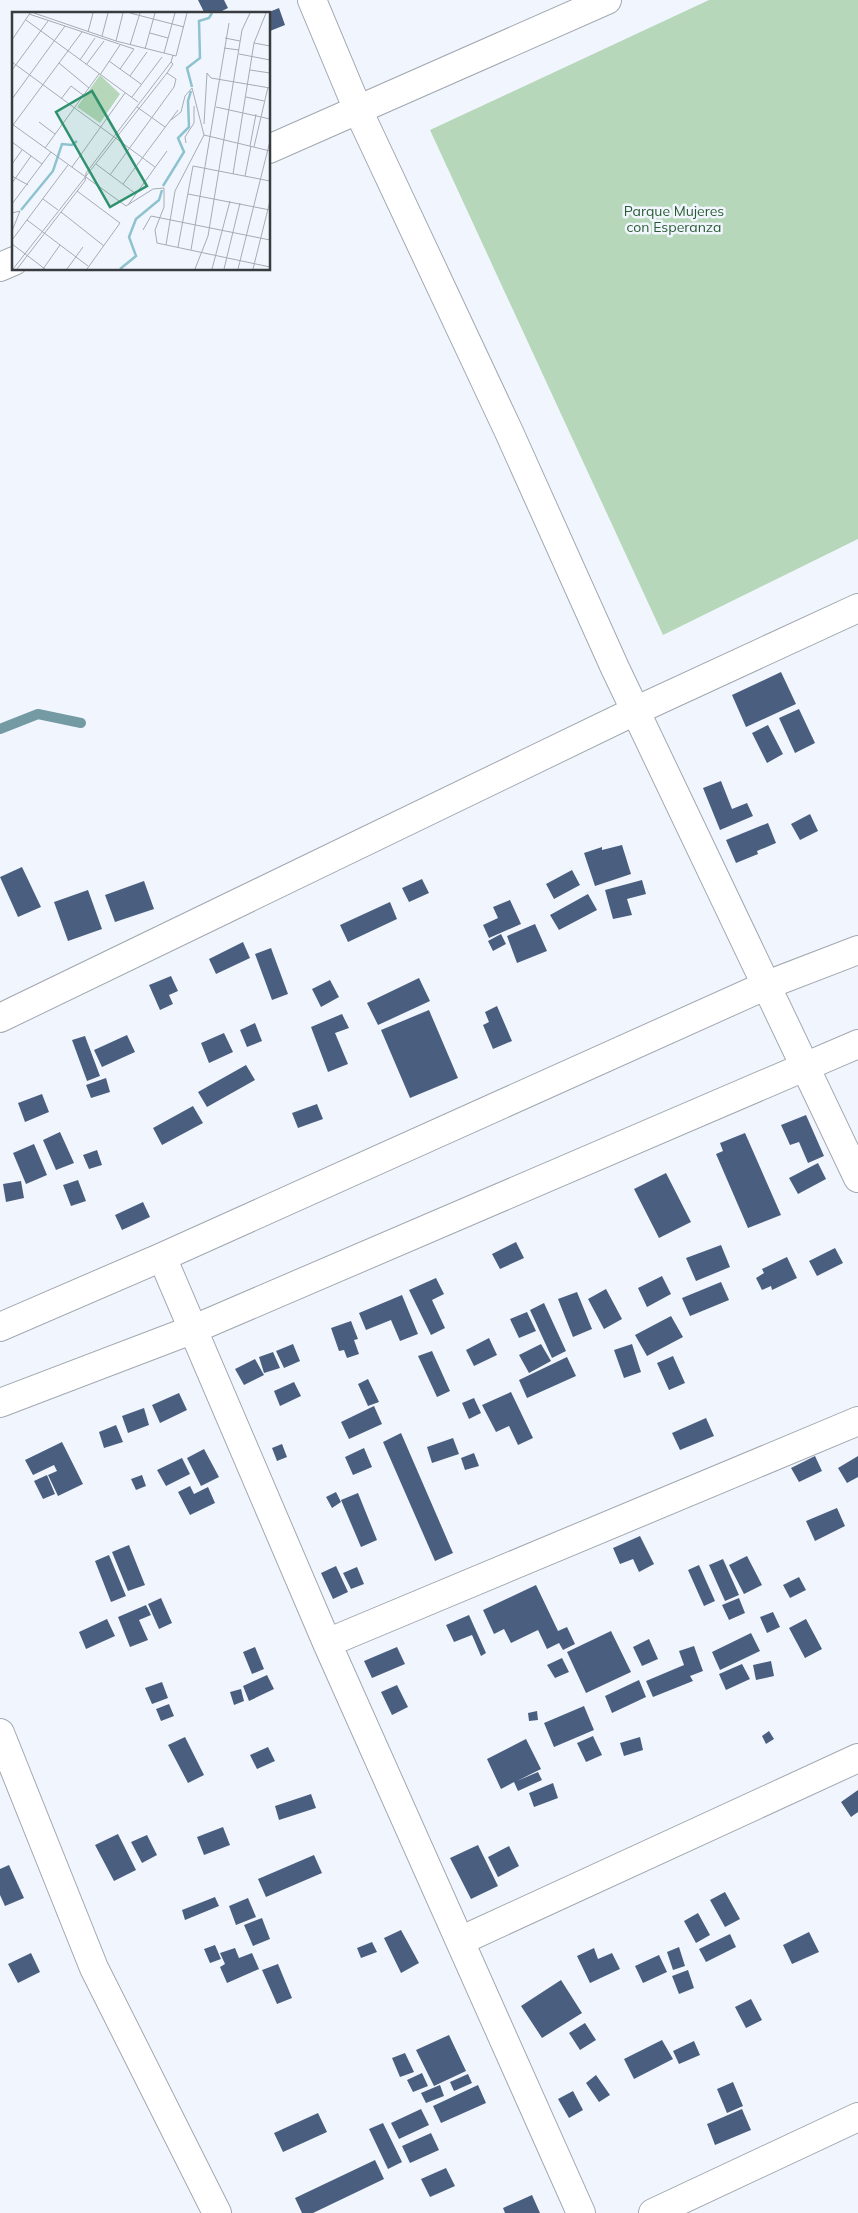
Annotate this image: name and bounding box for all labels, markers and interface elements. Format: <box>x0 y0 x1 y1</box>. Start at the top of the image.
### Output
inset map <box>12 12 270 270</box>
park label: Parque Mujeres con Esperanza <box>624 202 724 236</box>

